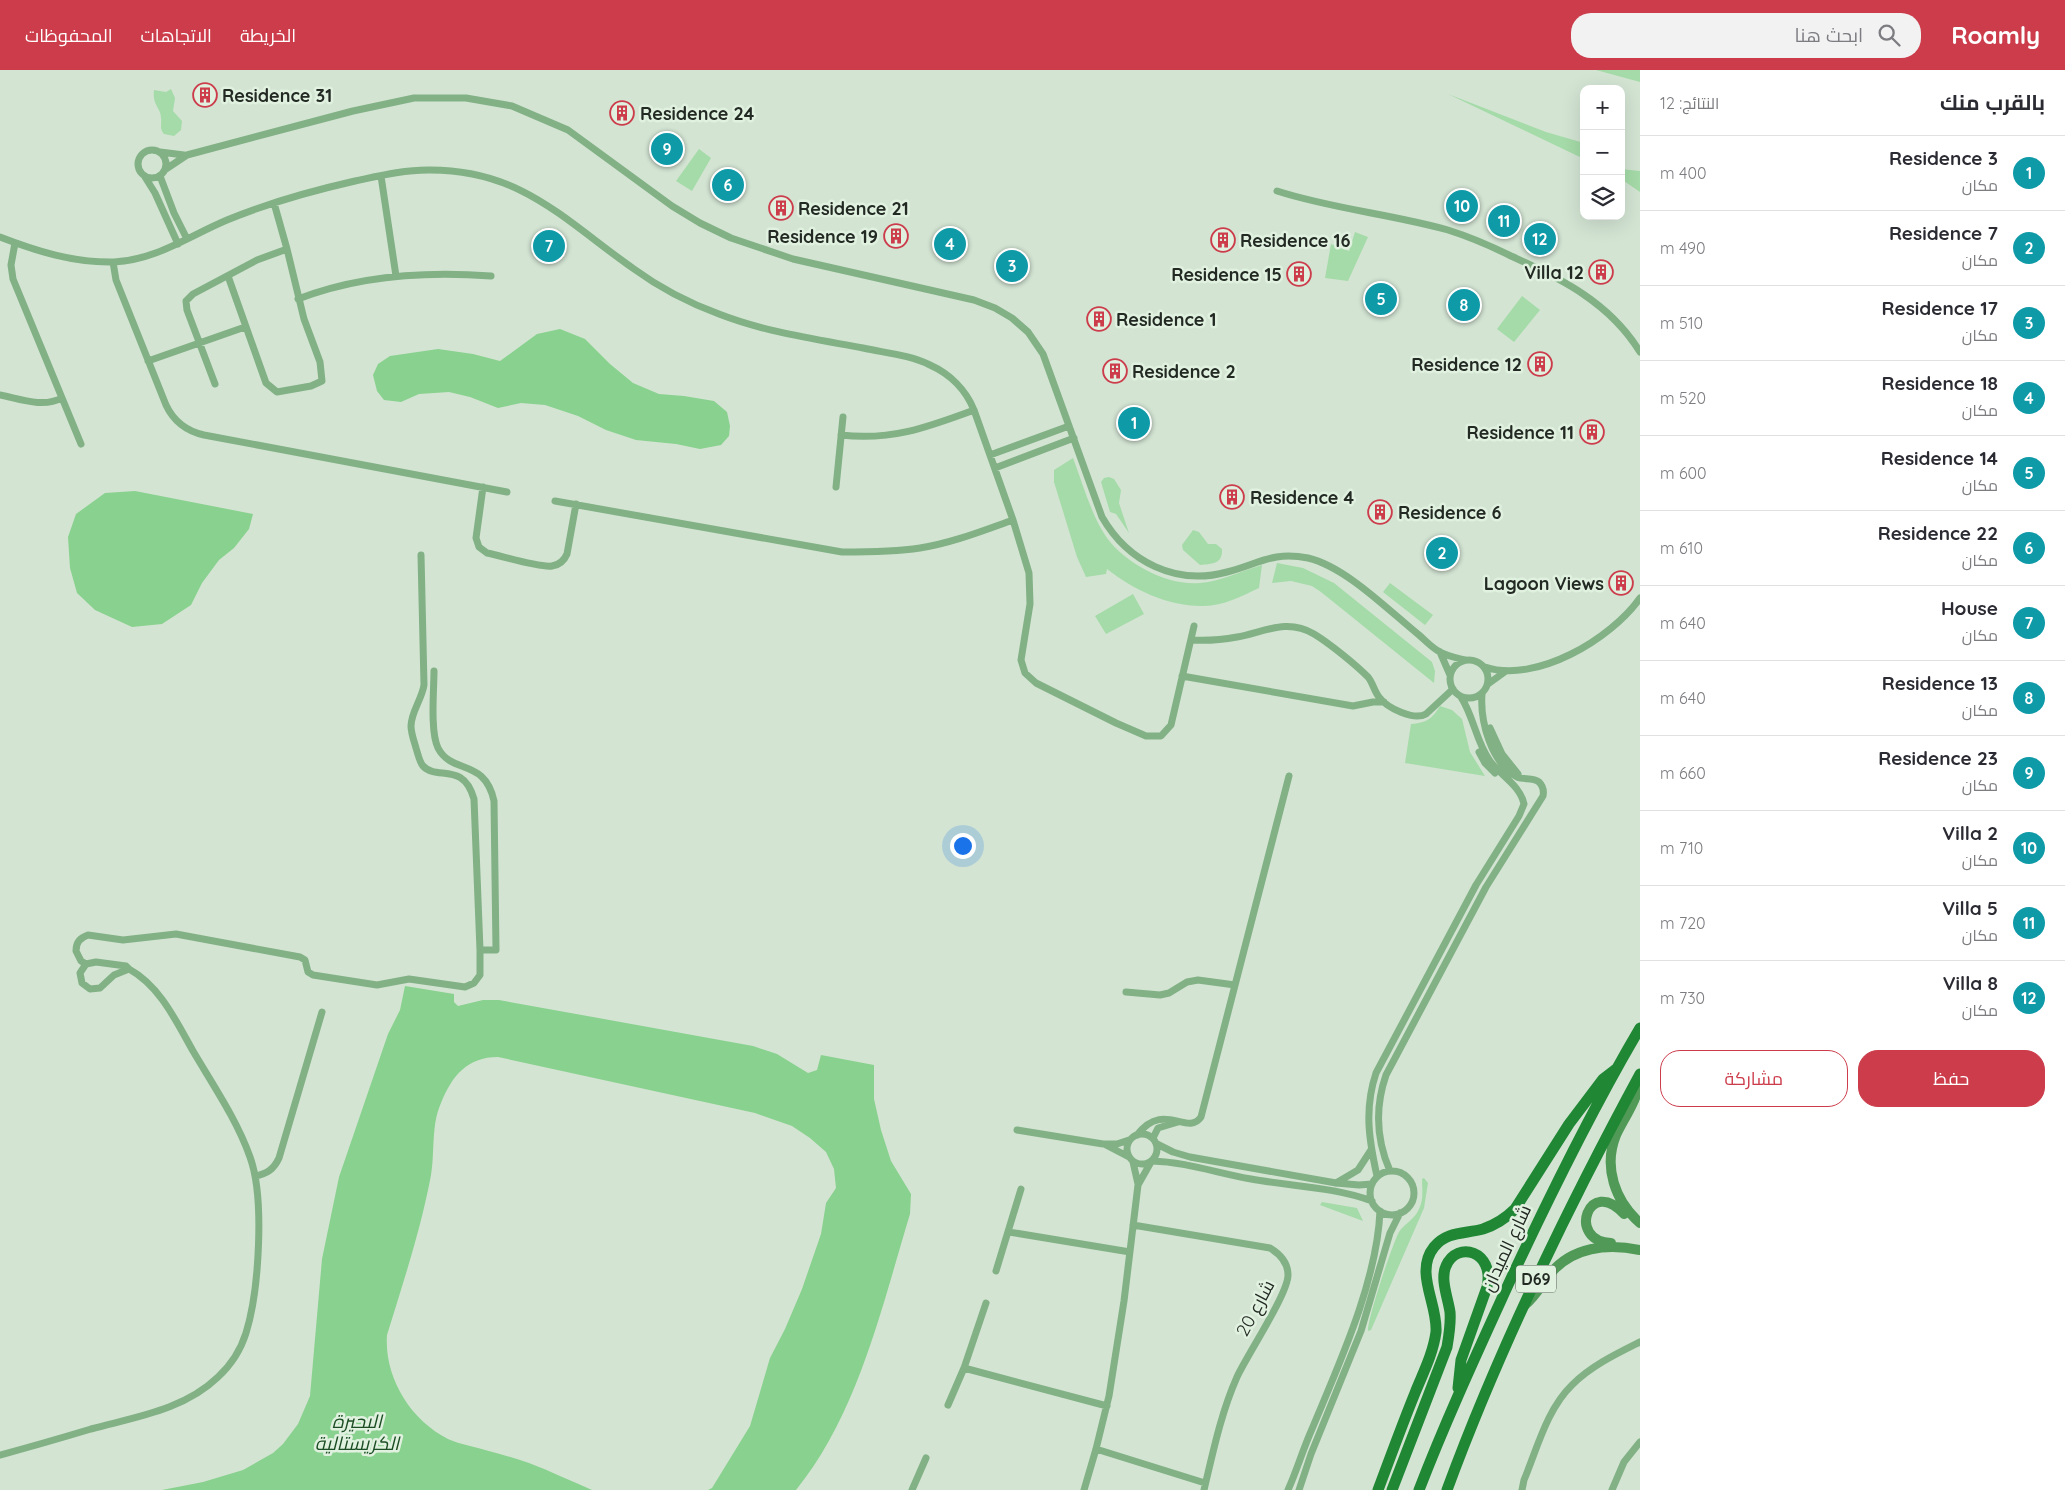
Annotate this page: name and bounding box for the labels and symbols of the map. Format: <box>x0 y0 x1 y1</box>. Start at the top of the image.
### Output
building icon: Residence 31 <box>192 82 218 108</box>
place label: Residence 31 <box>222 84 332 107</box>
building icon: Residence 24 <box>609 100 635 126</box>
place label: Residence 24 <box>640 102 755 125</box>
pin: 9 <box>651 130 683 168</box>
pin: 6 <box>712 166 744 204</box>
pin: 10 <box>1446 187 1478 225</box>
building icon: Residence 21 <box>768 195 794 221</box>
place label: Residence 21 <box>798 197 909 220</box>
pin: 11 <box>1488 202 1520 240</box>
pin: 12 <box>1524 220 1556 258</box>
building icon: Residence 19 <box>883 223 909 249</box>
place label: Residence 19 <box>767 225 878 248</box>
pin: 4 <box>934 225 966 263</box>
pin: 7 <box>533 227 565 265</box>
building icon: Residence 16 <box>1210 227 1236 253</box>
place label: Residence 16 <box>1240 229 1350 252</box>
pin: 3 <box>996 247 1028 285</box>
building icon: Villa 12 <box>1588 259 1614 285</box>
building icon: Residence 15 <box>1286 261 1312 287</box>
place label: Villa 12 <box>1524 261 1584 284</box>
place label: Residence 15 <box>1171 263 1282 286</box>
pin: 5 <box>1365 280 1397 318</box>
pin: 8 <box>1448 286 1480 324</box>
building icon: Residence 1 <box>1086 306 1112 332</box>
place label: Residence 1 <box>1116 308 1217 331</box>
building icon: Residence 12 <box>1527 351 1553 377</box>
place label: Residence 12 <box>1411 353 1522 376</box>
building icon: Residence 2 <box>1102 358 1128 384</box>
place label: Residence 2 <box>1132 360 1236 383</box>
pin: 1 <box>1118 404 1150 442</box>
building icon: Residence 11 <box>1579 419 1605 445</box>
place label: Residence 11 <box>1467 421 1574 444</box>
building icon: Residence 4 <box>1219 484 1245 510</box>
place label: Residence 4 <box>1250 486 1354 509</box>
building icon: Residence 6 <box>1367 499 1393 525</box>
place label: Residence 6 <box>1398 501 1501 524</box>
pin: 2 <box>1426 534 1458 572</box>
building icon: Lagoon Views <box>1608 570 1634 596</box>
place label: Lagoon Views <box>1484 572 1604 595</box>
your location <box>950 833 976 859</box>
street label: شارع الميدان <box>1476 1201 1537 1296</box>
road number: D69 <box>1516 1266 1556 1292</box>
street label: شارع 20 <box>1231 1276 1280 1341</box>
water label: البحيرة الكريستالية <box>315 1409 401 1455</box>

